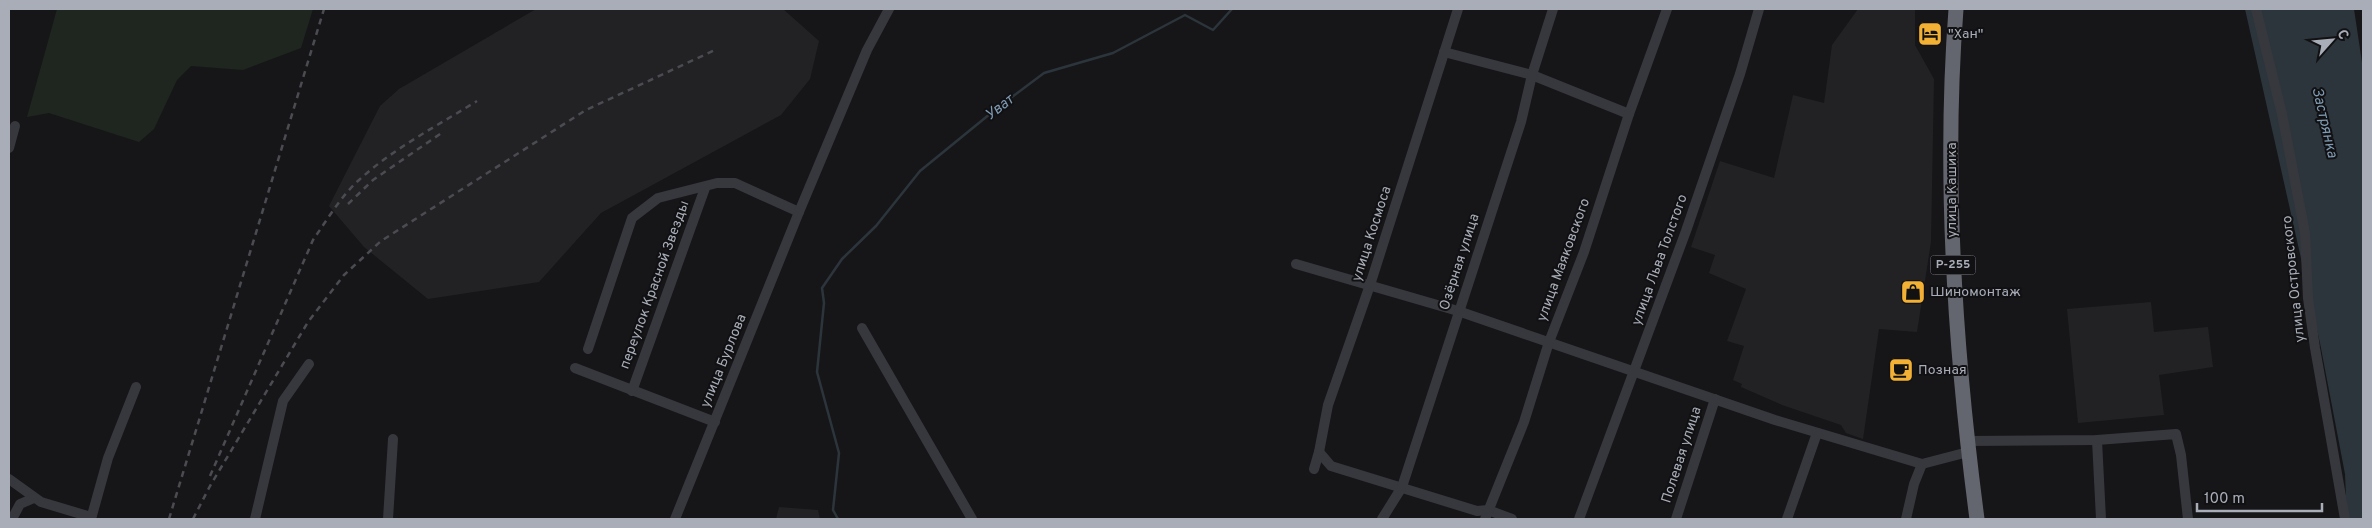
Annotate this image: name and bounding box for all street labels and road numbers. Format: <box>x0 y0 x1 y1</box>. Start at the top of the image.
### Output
street label: улица Кашика <box>1944 142 1961 238</box>
street label: улица Космоса <box>1349 184 1395 284</box>
street label: улица Льва Толстого <box>1628 192 1692 328</box>
street label: улица Маяковского <box>1534 196 1594 324</box>
street label: переулок Красной Звезды <box>617 198 693 372</box>
street label: Озёрная улица <box>1436 212 1484 312</box>
street label: улица Островского <box>2279 214 2309 343</box>
road number: Р-255 <box>1930 256 1976 274</box>
street label: улица Бурлова <box>697 312 751 410</box>
street label: Полевая улица <box>1658 405 1706 505</box>

